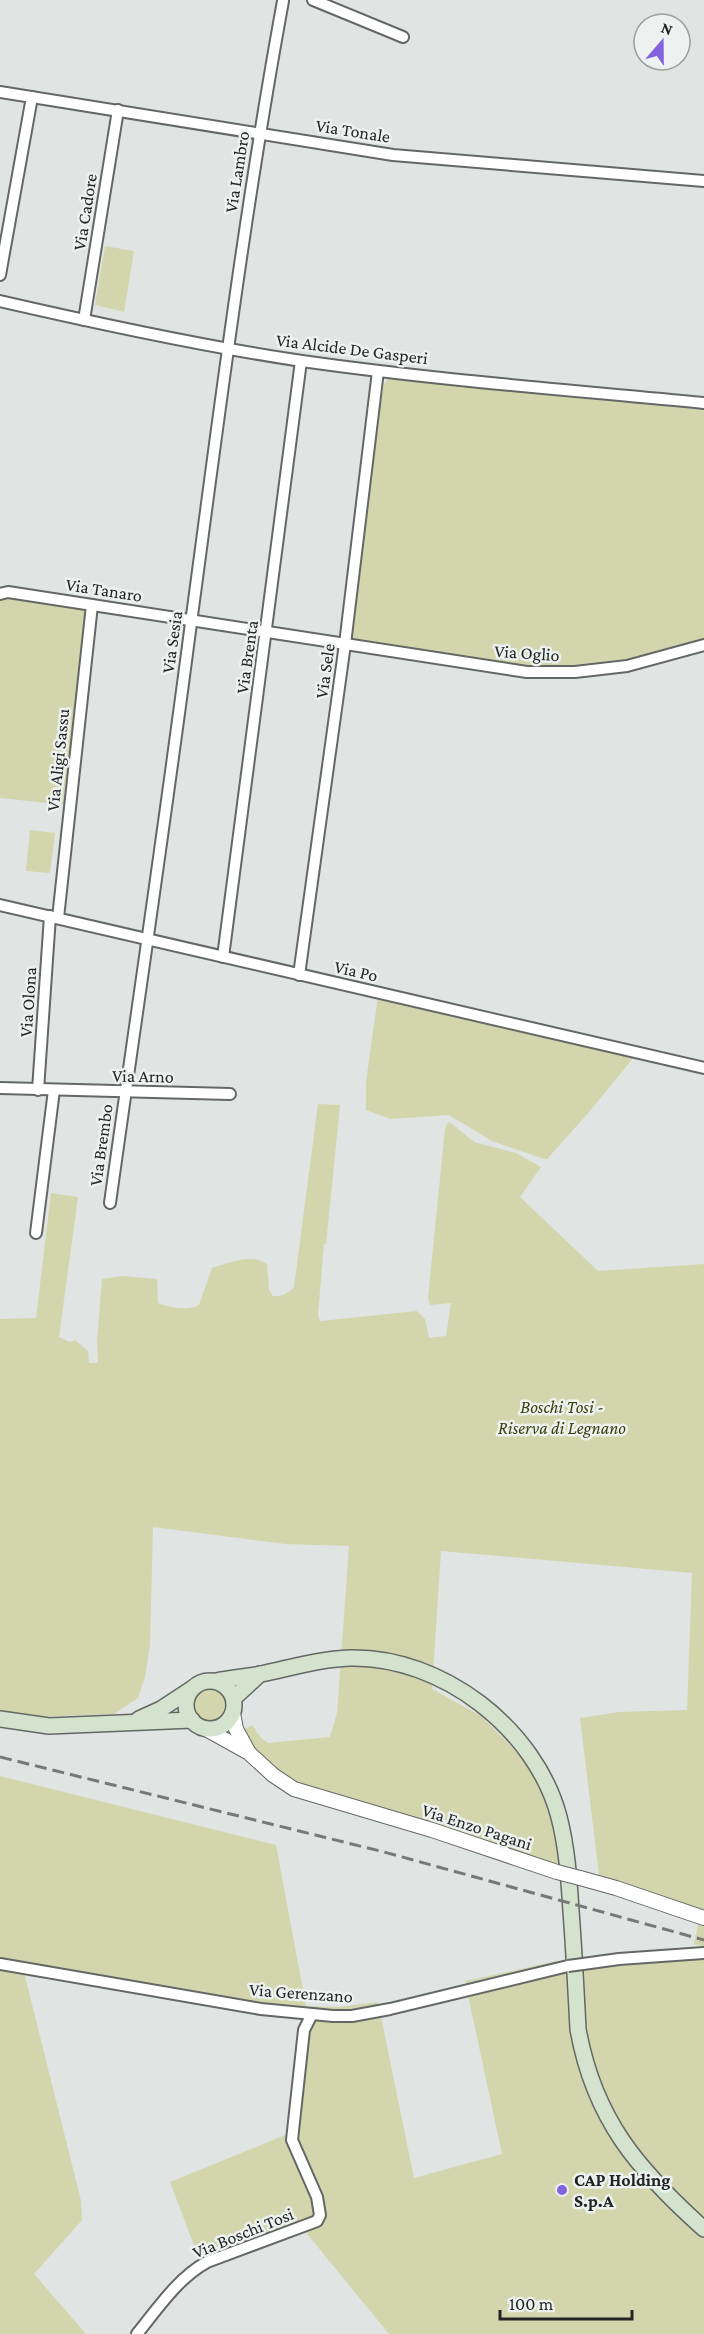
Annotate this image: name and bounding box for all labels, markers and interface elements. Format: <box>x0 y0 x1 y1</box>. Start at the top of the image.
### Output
north arrow <box>632 12 692 72</box>
text: N <box>659 19 675 38</box>
street label: Via Tonale <box>314 115 392 147</box>
street label: Via Lambro <box>221 130 253 214</box>
street label: Via Cadore <box>69 172 101 252</box>
street label: Via Alcide De Gasperi <box>275 330 429 368</box>
street label: Via Tanaro <box>64 574 144 606</box>
street label: Via Sesia <box>158 609 186 675</box>
street label: Via Brenta <box>232 619 262 695</box>
street label: Via Oglio <box>494 641 560 665</box>
street label: Via Sele <box>311 642 339 700</box>
street label: Via Aligi Sassu <box>43 707 73 812</box>
street label: Via Po <box>332 956 380 986</box>
street label: Via Olona <box>16 966 40 1038</box>
street label: Via Arno <box>112 1065 174 1087</box>
street label: Via Brembo <box>85 1103 117 1187</box>
park label: Boschi Tosi - Riserva di Legnano <box>498 1397 626 1438</box>
street label: Via Enzo Pagani <box>420 1800 535 1854</box>
street label: Via Gerenzano <box>248 1979 354 2007</box>
place label: CAP Holding S.p.A <box>574 2170 670 2211</box>
marker: CAP Holding S.p.A <box>555 2183 569 2197</box>
street label: Via Boschi Tosi <box>190 2204 297 2262</box>
scale bar <box>500 2283 632 2321</box>
text: 100 m <box>509 2294 554 2314</box>

